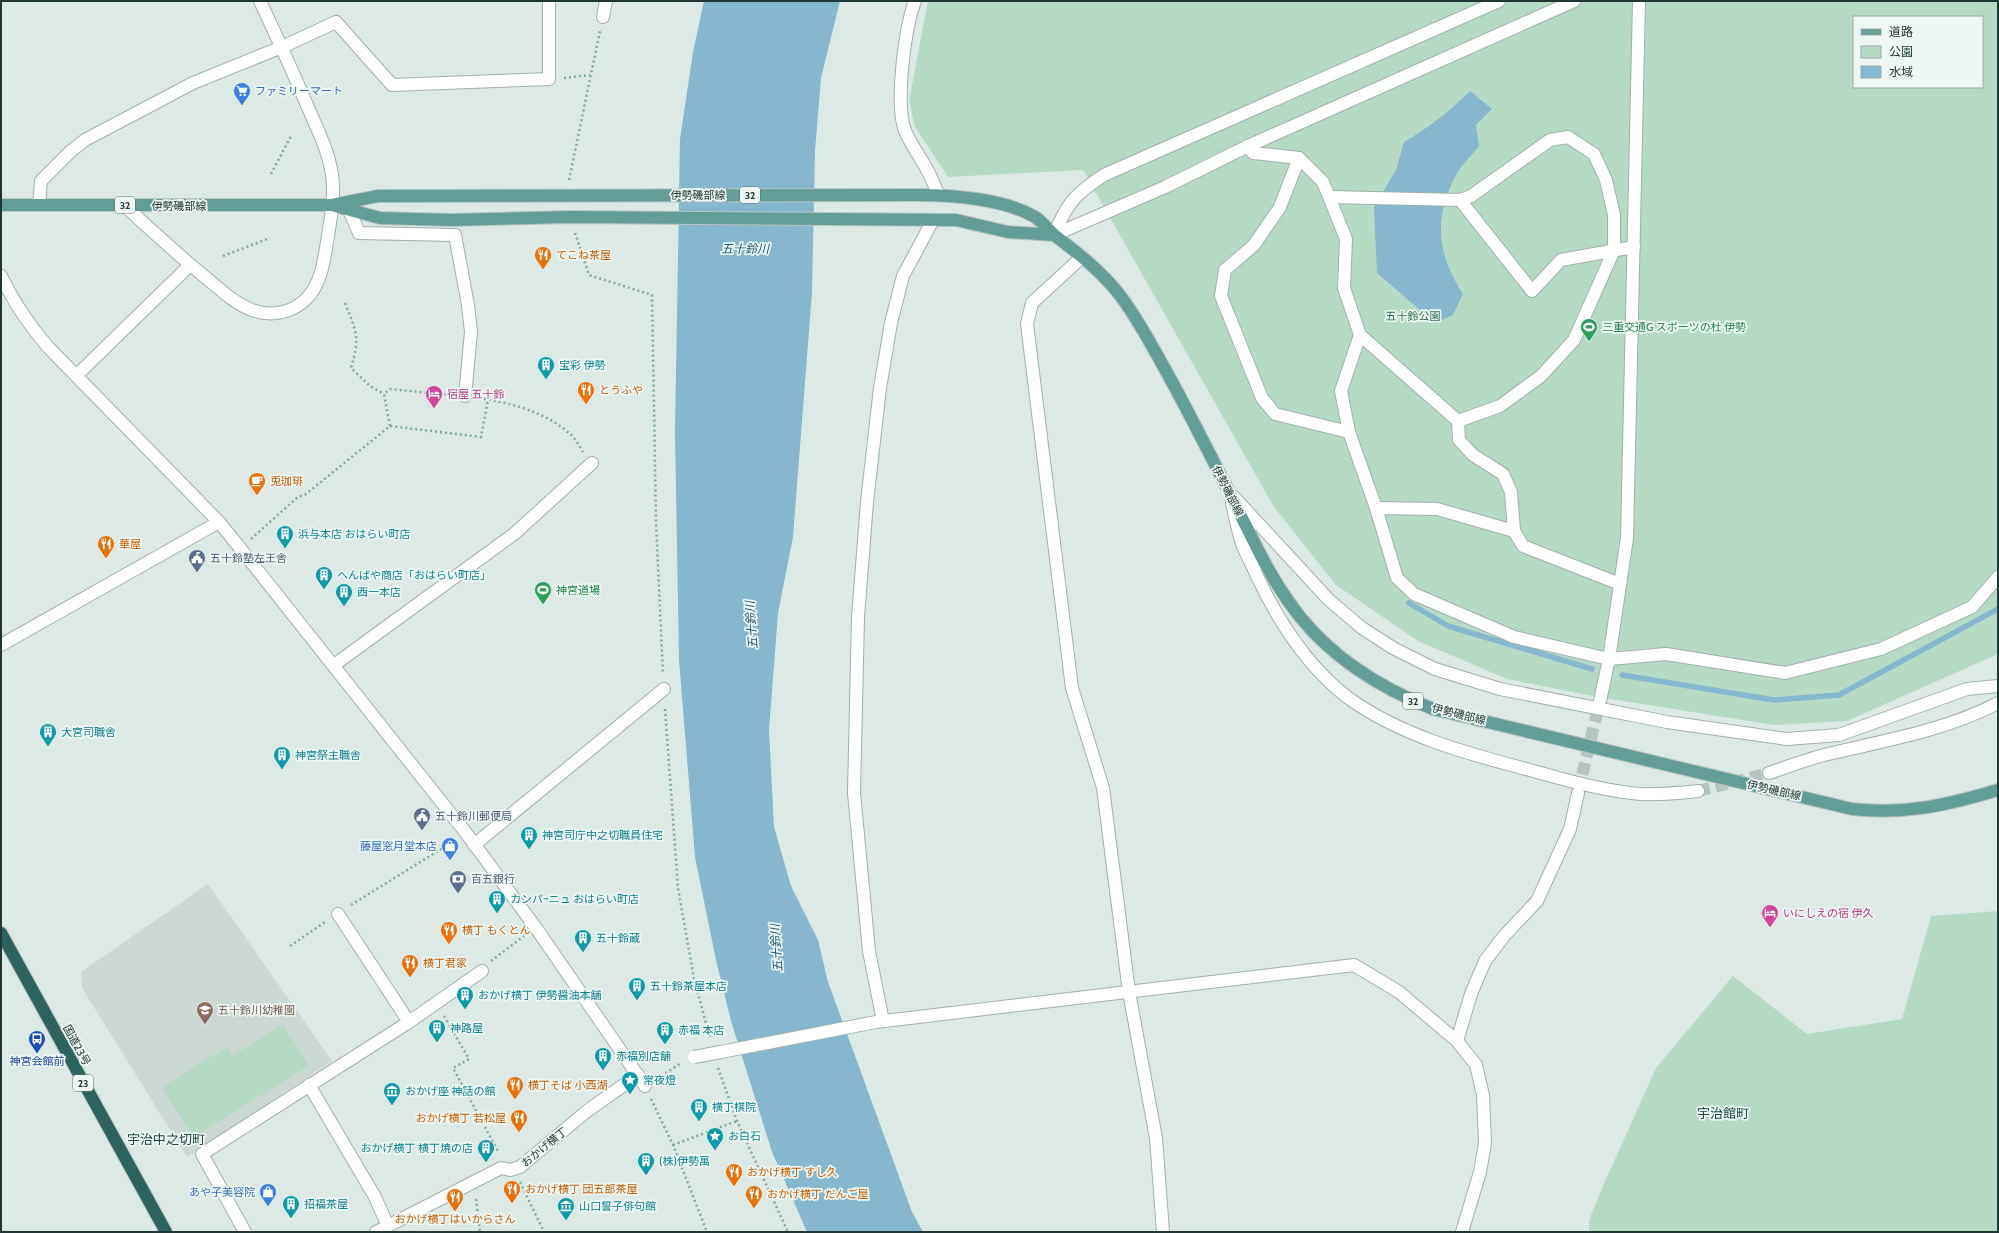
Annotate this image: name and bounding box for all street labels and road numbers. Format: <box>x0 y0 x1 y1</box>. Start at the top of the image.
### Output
road number: 32 <box>740 187 760 203</box>
street label: 伊勢磯部線 <box>671 188 726 202</box>
road number: 32 <box>115 197 135 213</box>
street label: 伊勢磯部線 <box>152 199 207 213</box>
street label: 伊勢磯部線 <box>1209 463 1247 519</box>
road number: 32 <box>1403 693 1423 709</box>
street label: 伊勢磯部線 <box>1431 701 1487 727</box>
street label: 伊勢磯部線 <box>1746 777 1802 803</box>
street label: 国道23号 <box>60 1022 94 1068</box>
road number: 23 <box>73 1075 93 1091</box>
street label: おかげ横丁 <box>518 1124 570 1170</box>

